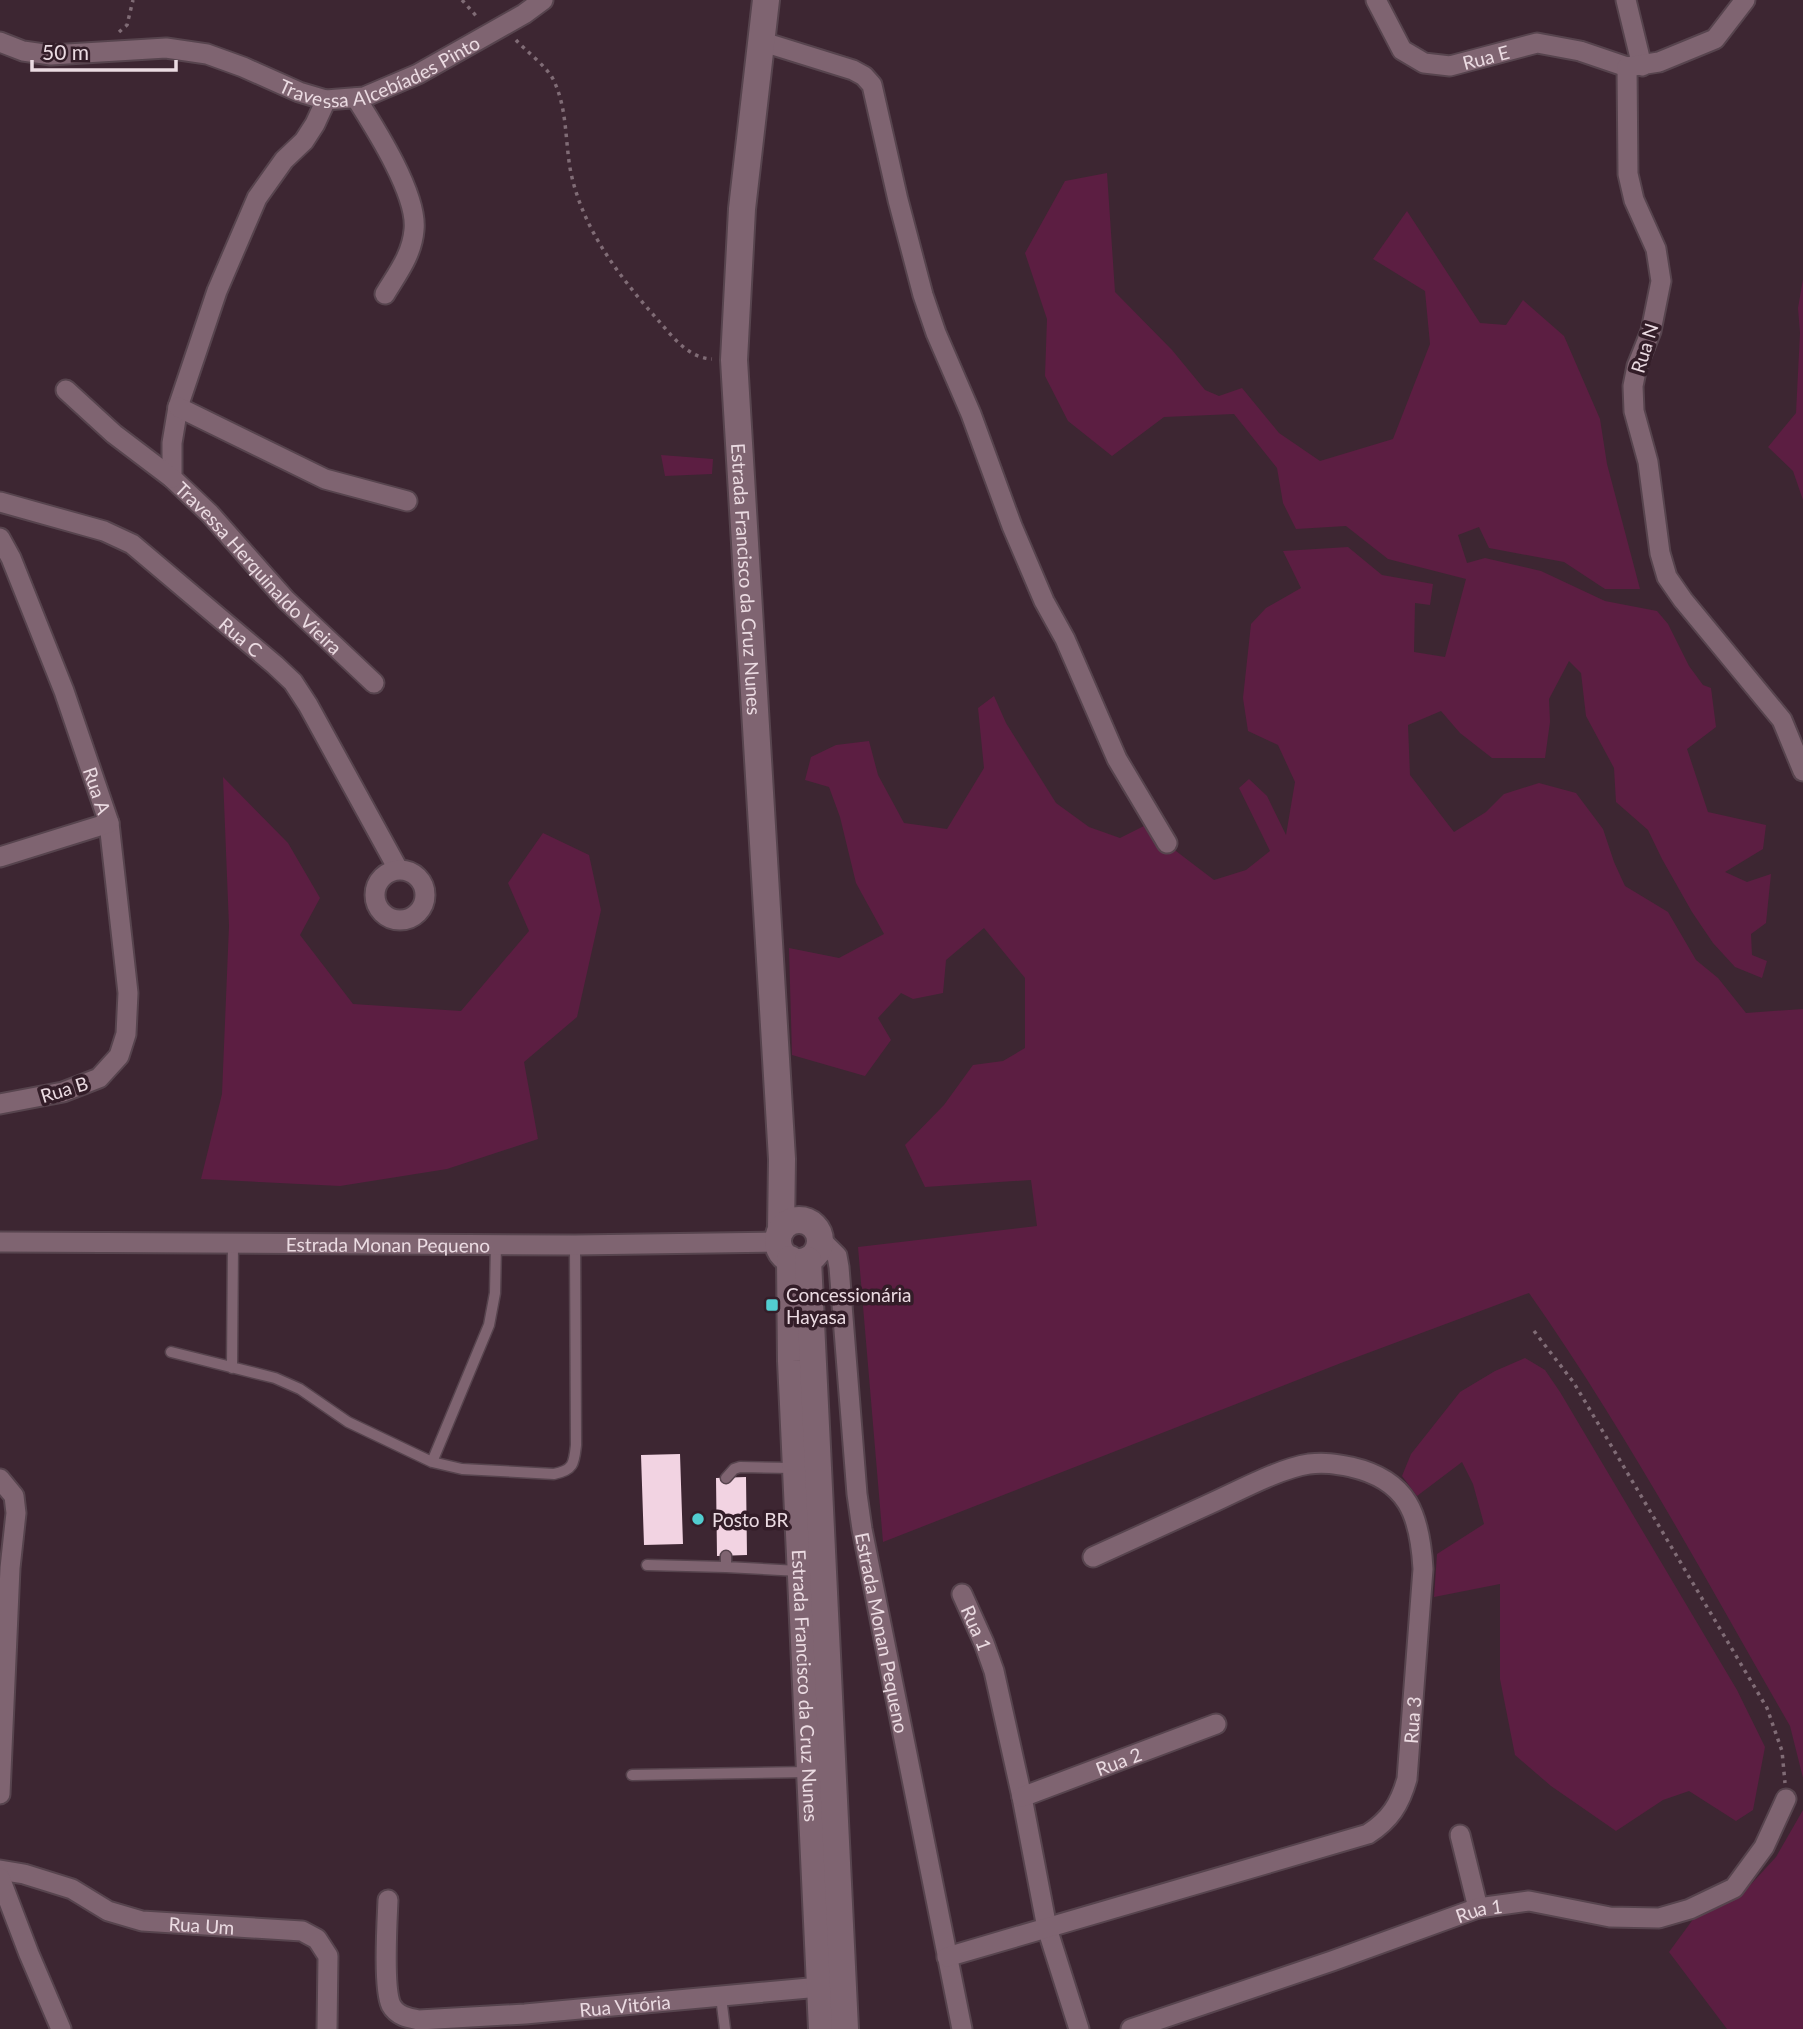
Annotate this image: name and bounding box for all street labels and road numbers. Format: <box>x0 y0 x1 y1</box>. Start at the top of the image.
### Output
street label: Travessa Alcebíades Pinto <box>276 30 483 112</box>
street label: Rua E <box>1460 39 1512 74</box>
street label: Rua N <box>1626 320 1662 376</box>
street label: Estrada Francisco da Cruz Nunes <box>728 442 767 716</box>
street label: Travessa Herquinaldo Vieira <box>171 476 347 659</box>
street label: Rua C <box>215 612 268 661</box>
street label: Rua A <box>79 764 117 817</box>
street label: Rua B <box>37 1071 91 1107</box>
street label: Estrada Monan Pequeno <box>286 1232 490 1256</box>
street label: Estrada Monan Pequeno <box>851 1530 914 1735</box>
street label: Estrada Francisco da Cruz Nunes <box>788 1549 824 1822</box>
street label: Rua 1 <box>957 1601 997 1653</box>
street label: Rua 3 <box>1398 1695 1425 1745</box>
street label: Rua 2 <box>1092 1742 1145 1780</box>
street label: Rua 1 <box>1452 1893 1504 1927</box>
street label: Rua Um <box>168 1911 235 1938</box>
street label: Rua Vitória <box>578 1989 672 2020</box>

